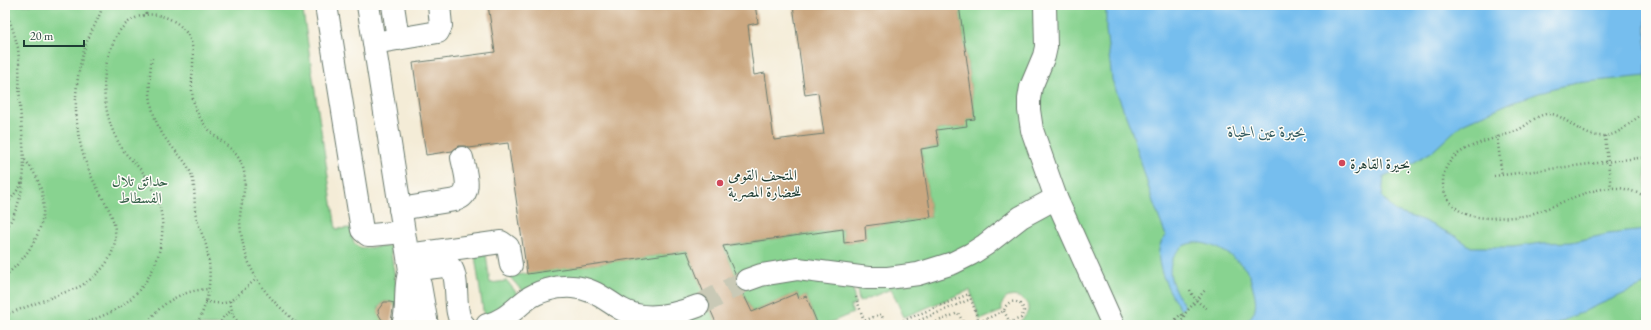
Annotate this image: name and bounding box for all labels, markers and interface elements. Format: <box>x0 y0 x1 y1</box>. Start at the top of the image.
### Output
scale bar <box>24 22 84 48</box>
text: 20 m <box>30 28 54 44</box>
water label: بحيرة عين الحياة <box>1227 121 1306 142</box>
place label: بحيرة القاهرة <box>1350 154 1410 174</box>
marker: بحيرة القاهرة <box>1337 158 1347 168</box>
place label: المتحف القومى للحضارة المصرية <box>728 165 801 202</box>
park label: حدائق تلال الفسطاط <box>112 171 168 207</box>
marker: المتحف القومى للحضارة المصرية <box>715 178 725 188</box>

